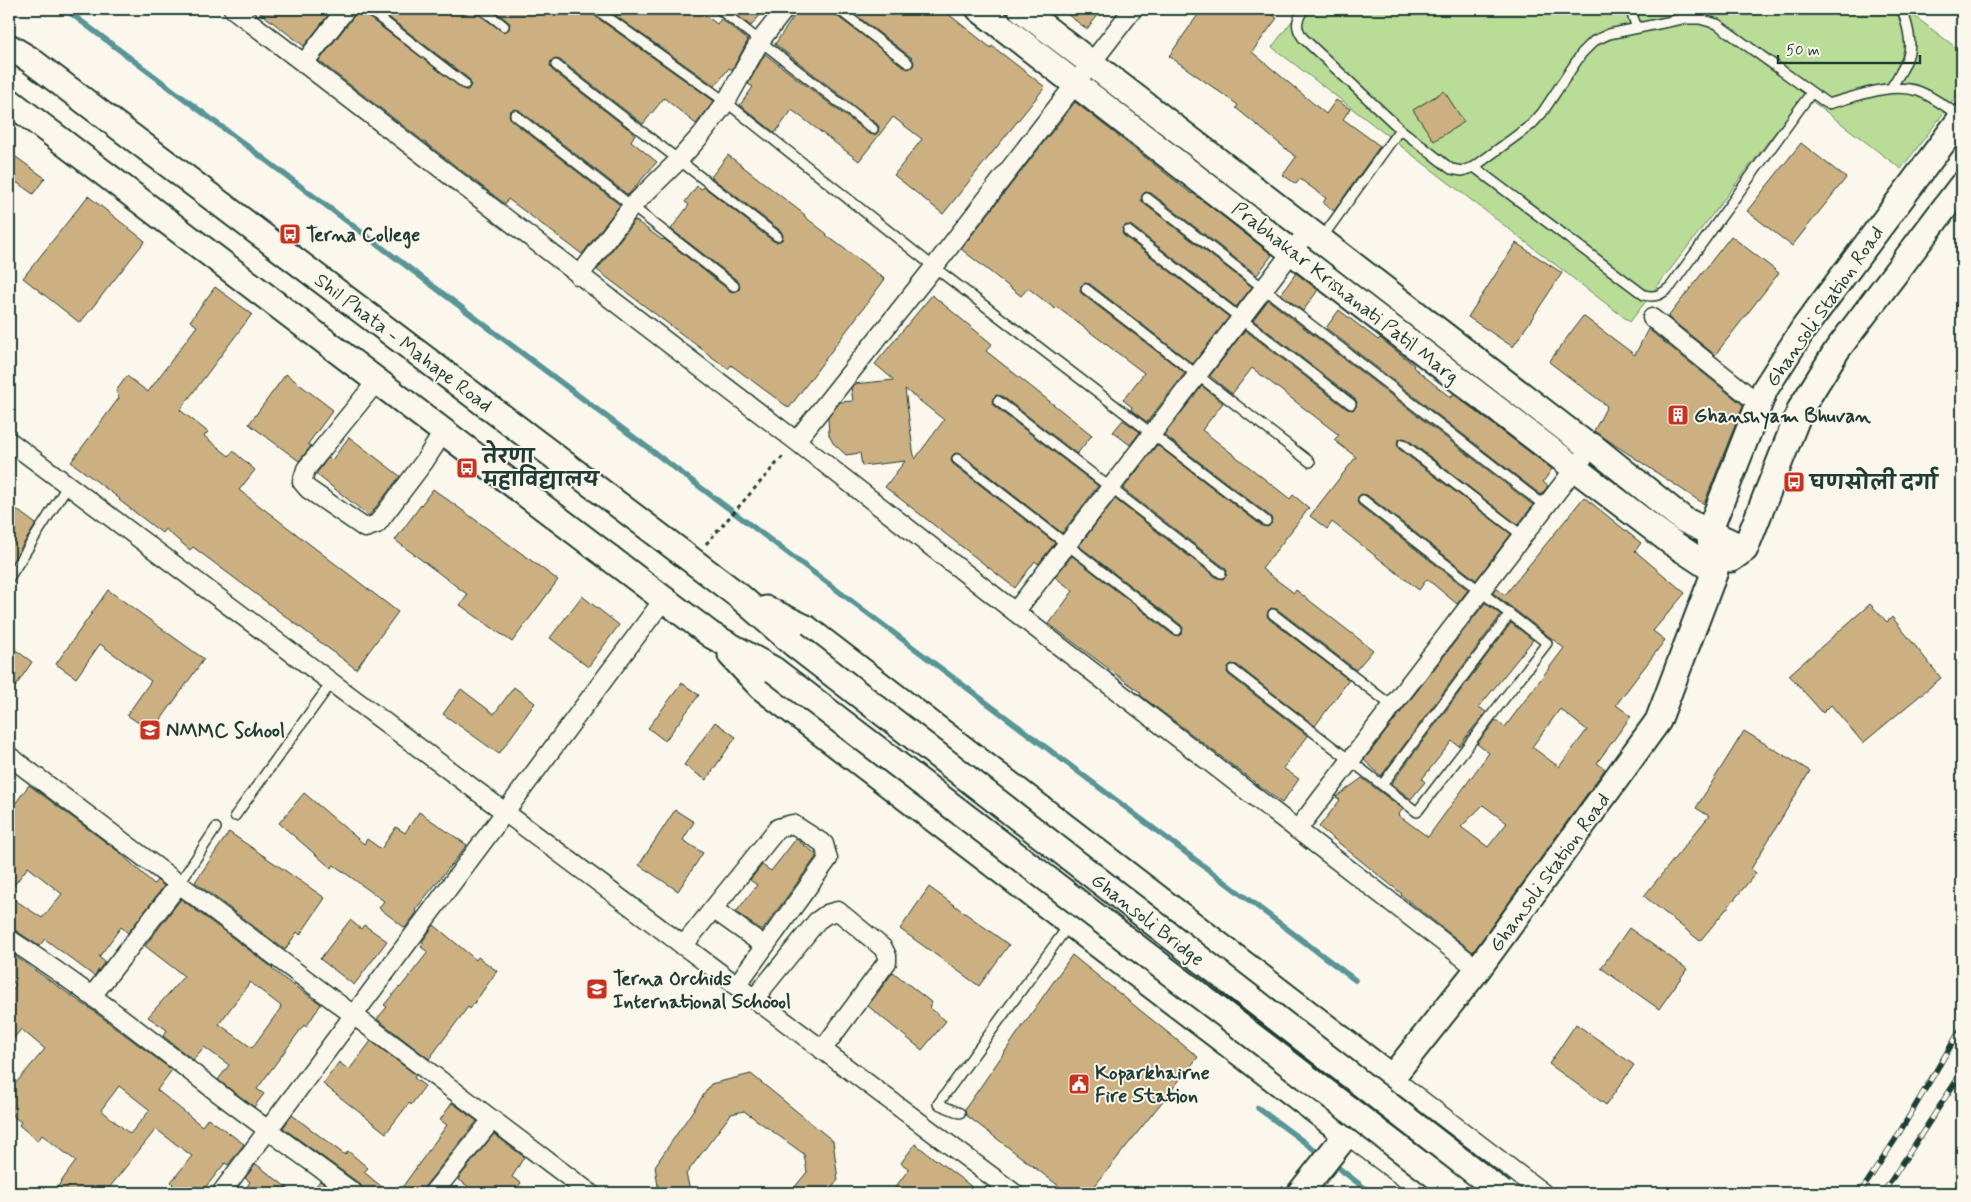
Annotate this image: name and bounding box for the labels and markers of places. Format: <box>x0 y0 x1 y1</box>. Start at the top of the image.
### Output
bus stop icon: Terna College <box>278 222 302 246</box>
place label: Terna College <box>306 222 420 249</box>
building icon: Ghanshyam Bhuvan <box>1666 403 1690 427</box>
place label: Ghanshyam Bhuvan <box>1694 403 1871 430</box>
place label: तेरणा महाविद्यालय <box>481 440 601 494</box>
bus stop icon: तेरणा महाविद्यालय <box>455 456 479 480</box>
place label: घणसोली दर्गा <box>1808 466 1940 497</box>
bus stop icon: घणसोली दर्गा <box>1782 470 1806 494</box>
school or university icon: NMMC School <box>138 718 162 742</box>
place label: NMMC School <box>166 718 285 745</box>
place label: Terna Orchids International Schoool <box>613 966 791 1016</box>
school or university icon: Terna Orchids International Schoool <box>585 977 609 1001</box>
place label: Koparkhairne Fire Station <box>1095 1060 1210 1110</box>
public building icon: Koparkhairne Fire Station <box>1067 1072 1091 1096</box>

